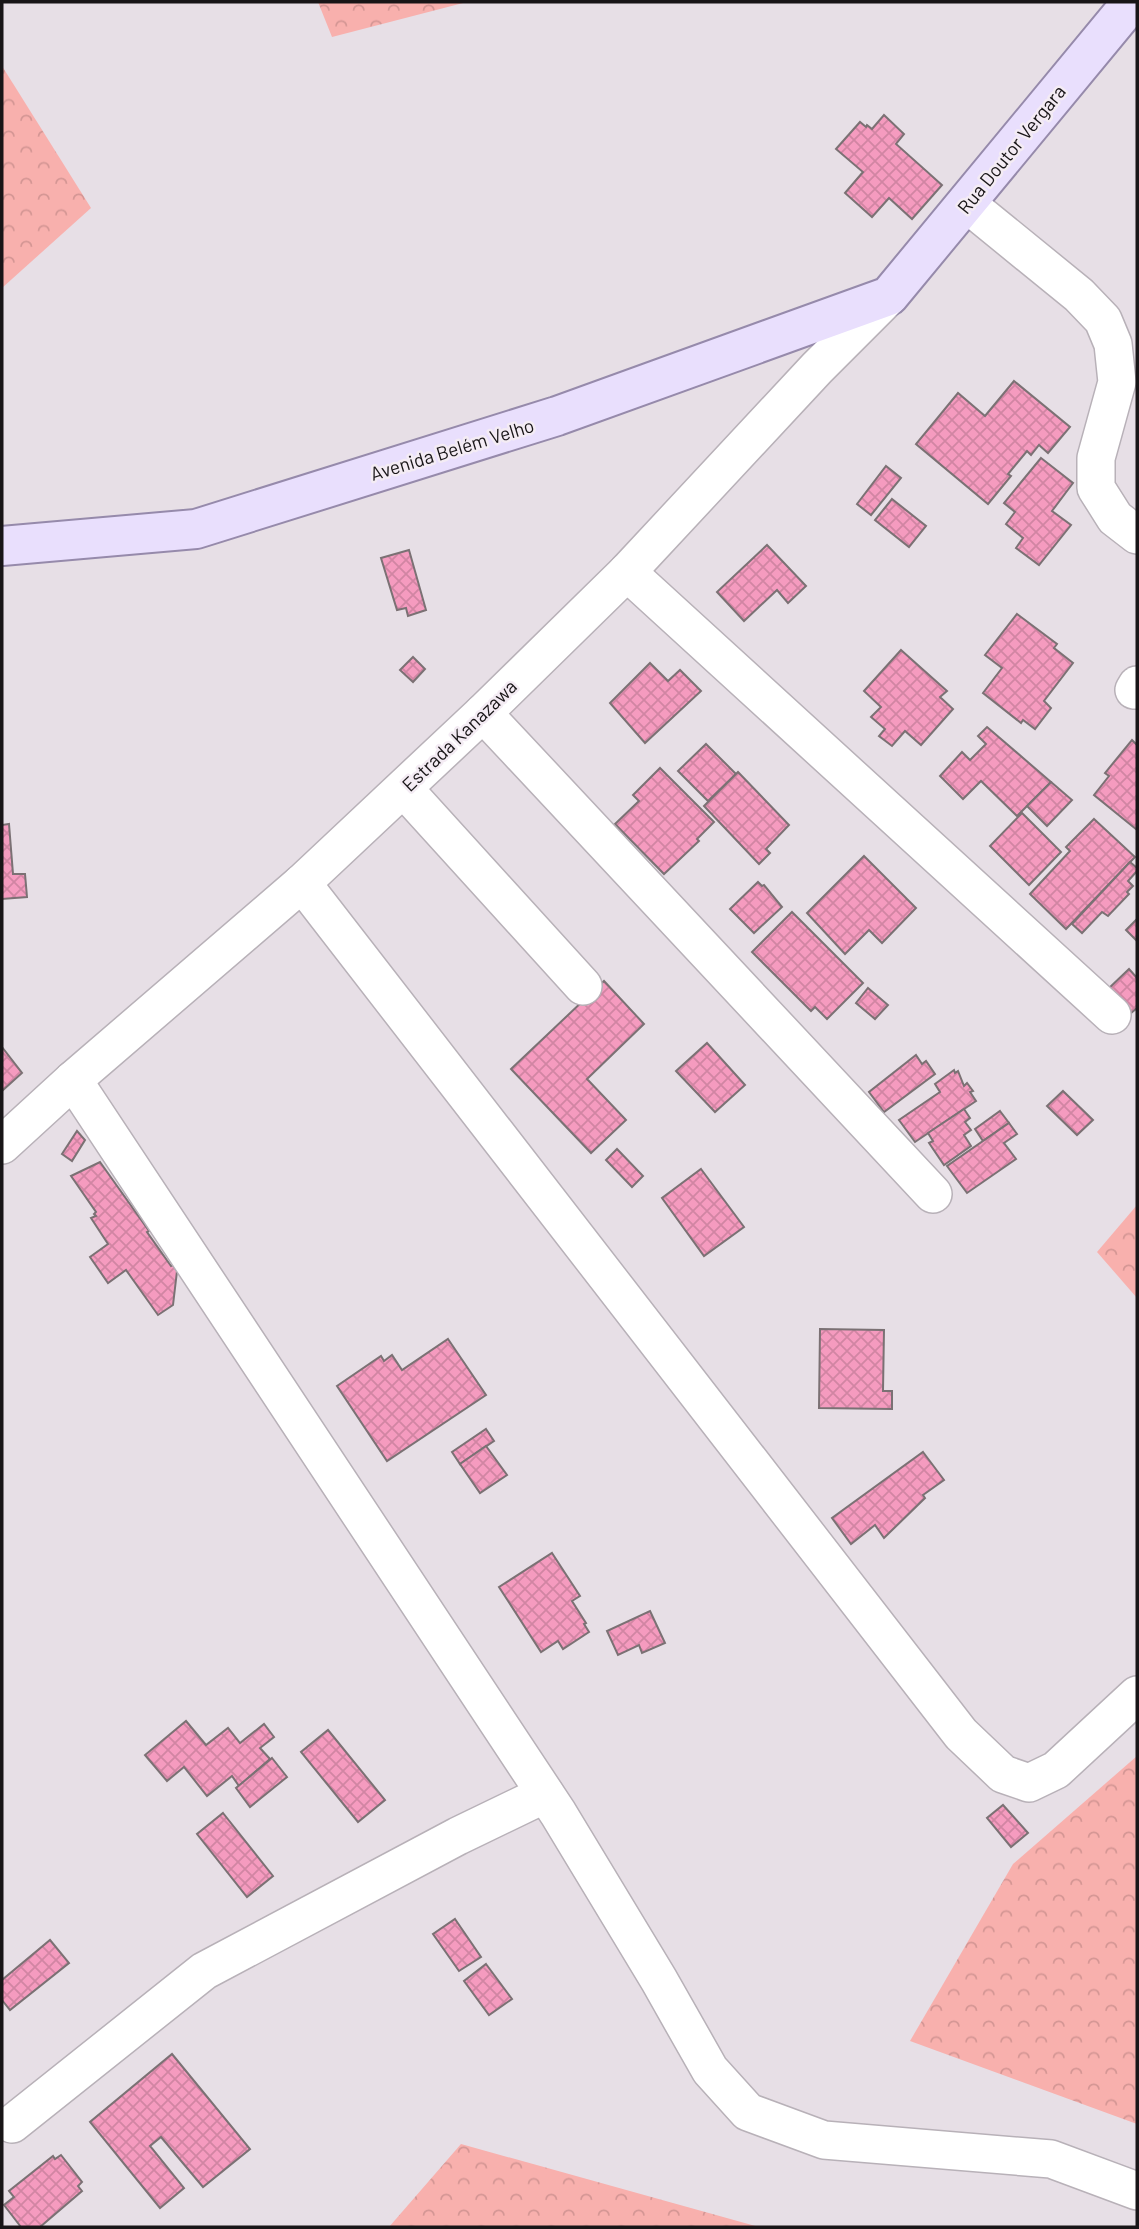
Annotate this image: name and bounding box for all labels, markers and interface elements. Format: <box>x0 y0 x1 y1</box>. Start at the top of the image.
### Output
street label: Rua Doutor Vergara <box>952 80 1070 218</box>
street label: Avenida Belém Velho <box>367 413 537 485</box>
street label: Estrada Kanazawa <box>397 674 521 796</box>

